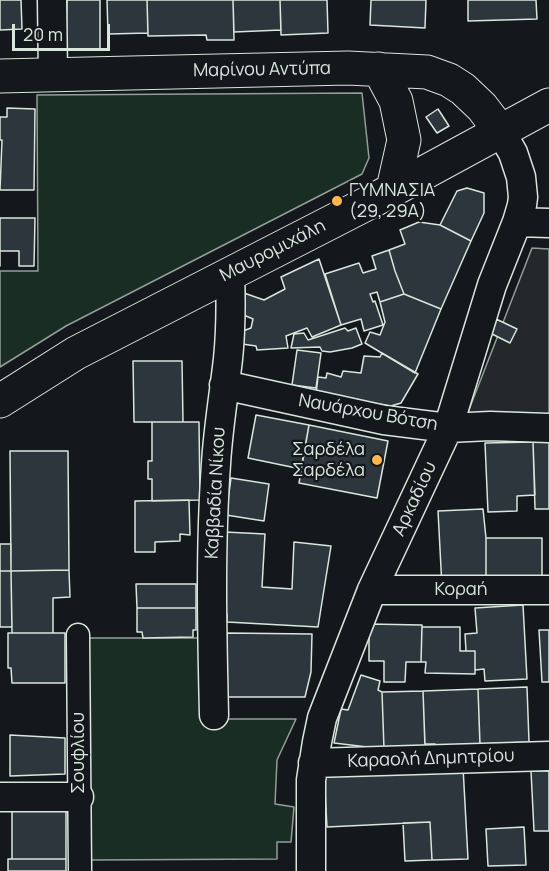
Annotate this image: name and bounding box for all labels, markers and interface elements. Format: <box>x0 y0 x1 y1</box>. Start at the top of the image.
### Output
scale bar <box>15 12 112 50</box>
text: 20 m <box>23 22 63 46</box>
street label: Μαρίνου Αντύπα <box>193 58 331 82</box>
place label: ΓΥΜΝΑΣΙΑ (29, 29Α) <box>349 180 435 222</box>
marker: ΓΥΜΝΑΣΙΑ (29, 29Α) <box>330 194 344 208</box>
street label: Μαυρομιχάλη <box>217 215 329 287</box>
street label: Ναυάρχου Βότση <box>297 390 439 436</box>
street label: Καββαδία Νίκου <box>202 427 230 559</box>
place label: Σαρδέλα Σαρδέλα <box>292 439 365 482</box>
marker: Σαρδέλα Σαρδέλα <box>370 453 384 467</box>
street label: Αρκαδίου <box>388 458 442 540</box>
street label: Κοραή <box>434 579 488 601</box>
street label: Σουφλίου <box>68 712 90 794</box>
street label: Καραολή Δημητρίου <box>347 745 515 773</box>

